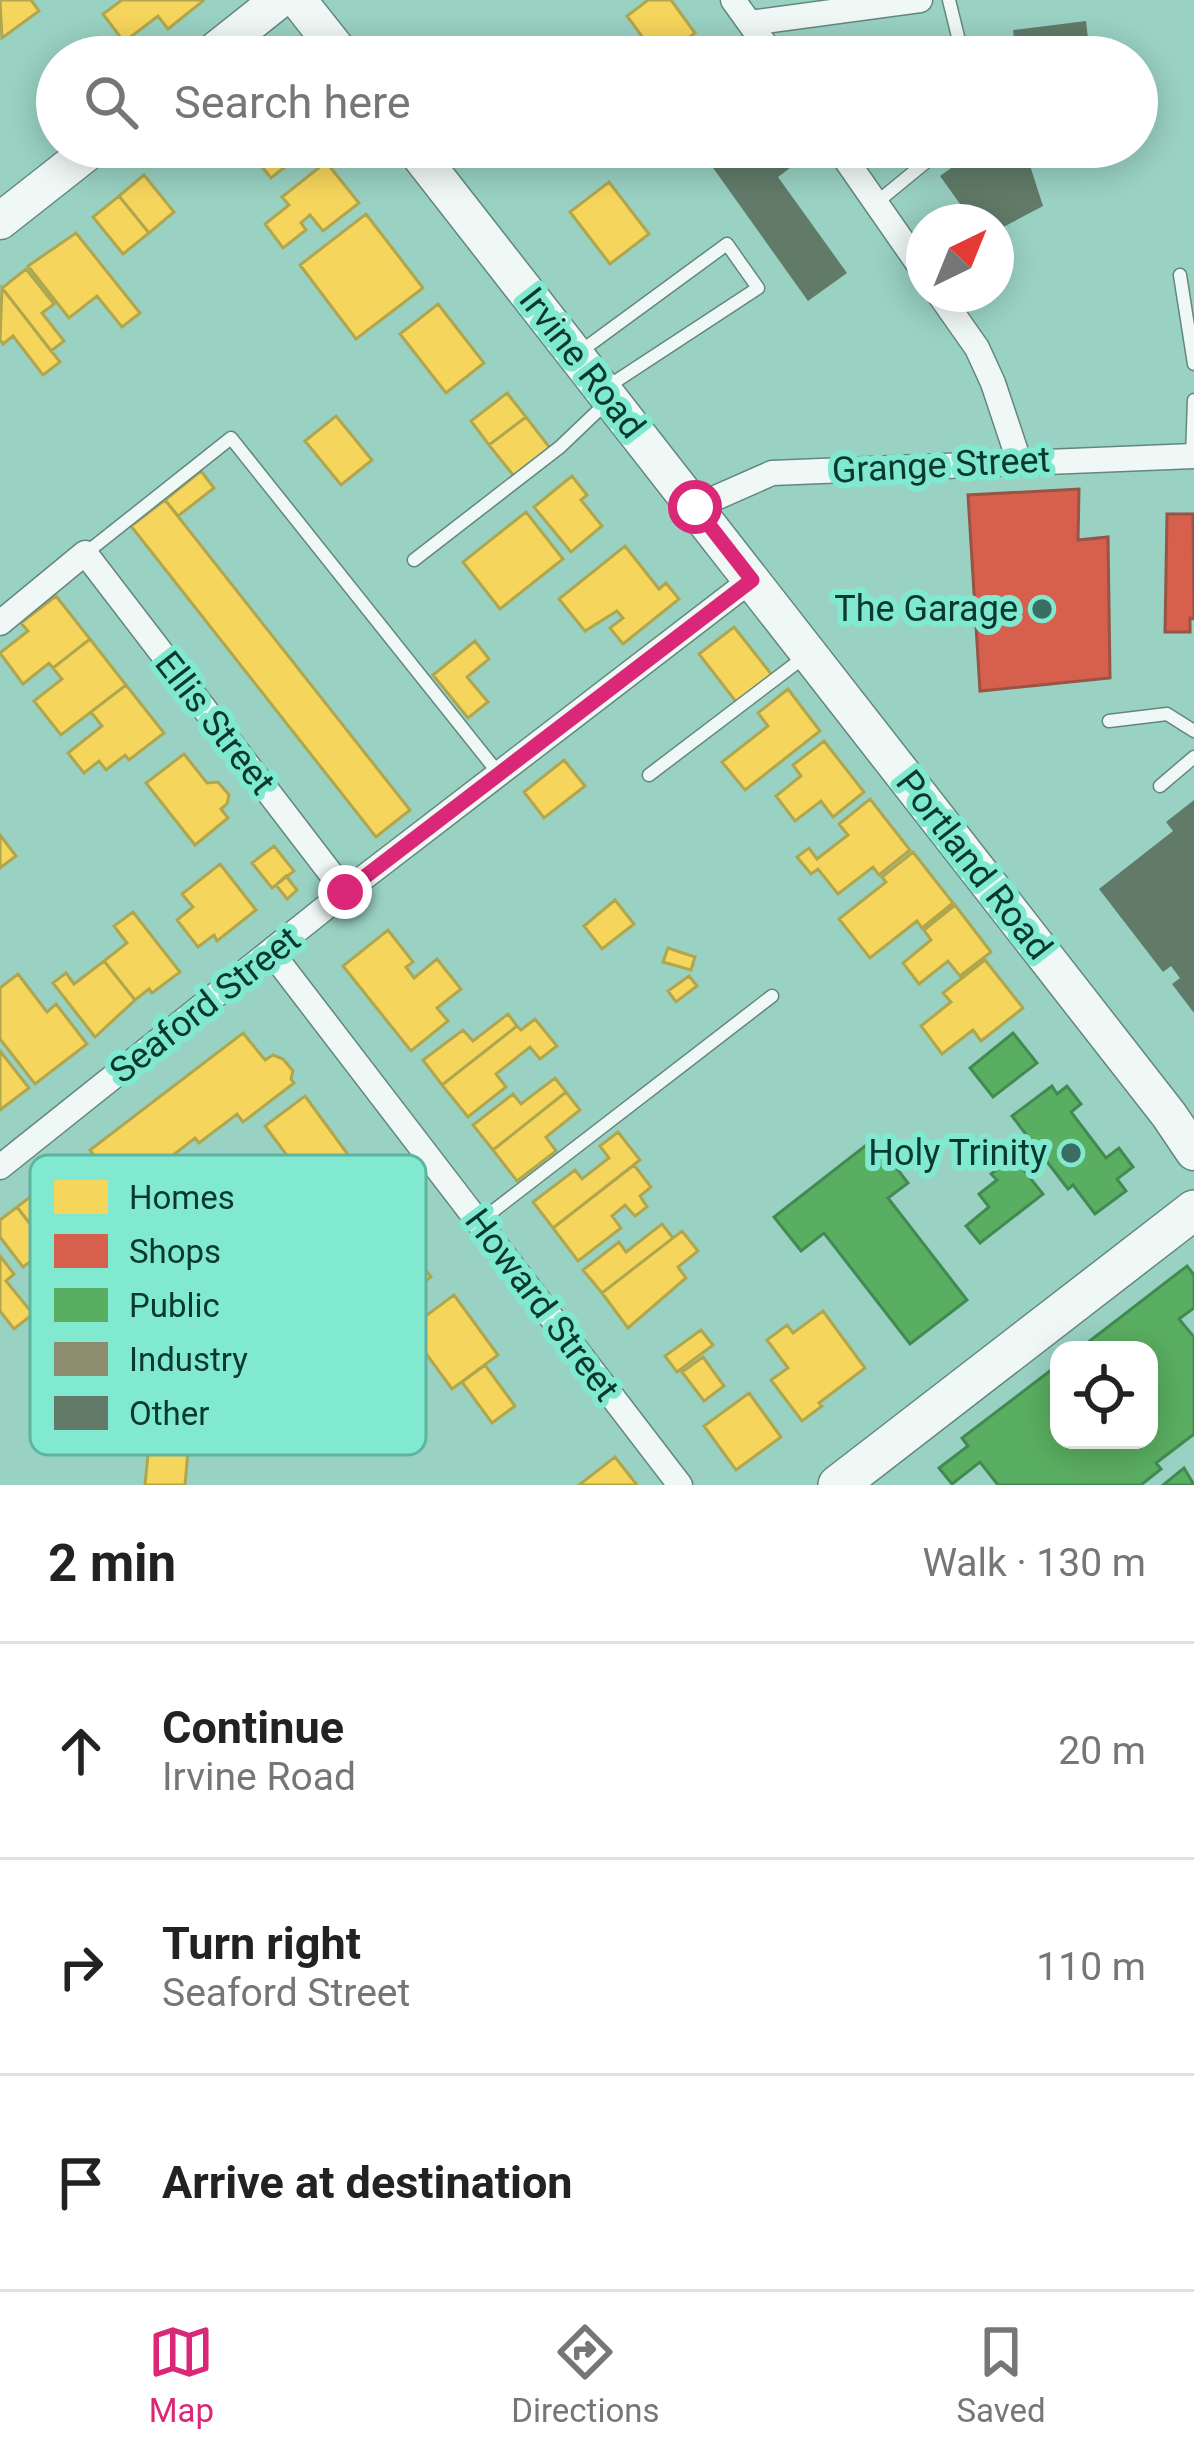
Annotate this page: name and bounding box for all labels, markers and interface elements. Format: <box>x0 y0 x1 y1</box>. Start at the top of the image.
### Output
search box <box>36 36 1158 168</box>
icon: search <box>78 69 144 135</box>
text: Search here <box>174 76 411 129</box>
north arrow <box>906 204 1014 312</box>
street label: Irvine Road <box>510 280 654 446</box>
street label: Grange Street <box>831 438 1051 492</box>
route start <box>668 480 722 534</box>
place label: The Garage <box>834 588 1018 630</box>
marker: The Garage <box>1029 596 1055 622</box>
street label: Ellis Street <box>146 643 284 803</box>
street label: Portland Road <box>887 762 1061 968</box>
route end <box>318 865 372 919</box>
street label: Seaford Street <box>102 918 308 1092</box>
place label: Holy Trinity <box>868 1132 1047 1174</box>
marker: Holy Trinity <box>1058 1140 1084 1166</box>
legend <box>30 1155 426 1455</box>
text: Homes <box>129 1178 235 1217</box>
street label: Howard Street <box>456 1201 628 1409</box>
text: Shops <box>129 1232 221 1271</box>
text: Public <box>129 1286 220 1325</box>
text: Industry <box>129 1340 248 1379</box>
map controls <box>1050 1341 1158 1449</box>
button: locate <box>1050 1341 1158 1449</box>
text: Other <box>129 1394 209 1433</box>
text: 2 min <box>48 1534 176 1593</box>
text: Walk · 130 m <box>922 1540 1146 1586</box>
text: Continue <box>162 1701 344 1754</box>
icon: ahead <box>48 1718 114 1784</box>
text: 20 m <box>1058 1728 1146 1774</box>
text: Irvine Road <box>162 1754 356 1800</box>
text: Turn right <box>162 1917 361 1970</box>
icon: right <box>48 1934 114 2000</box>
text: 110 m <box>1036 1944 1146 1990</box>
text: Seaford Street <box>162 1970 410 2016</box>
icon: arrive <box>48 2150 114 2216</box>
text: Arrive at destination <box>162 2156 573 2209</box>
tab: Map <box>148 2319 214 2430</box>
tab: Directions <box>511 2319 660 2430</box>
tab: Saved <box>956 2319 1046 2430</box>

